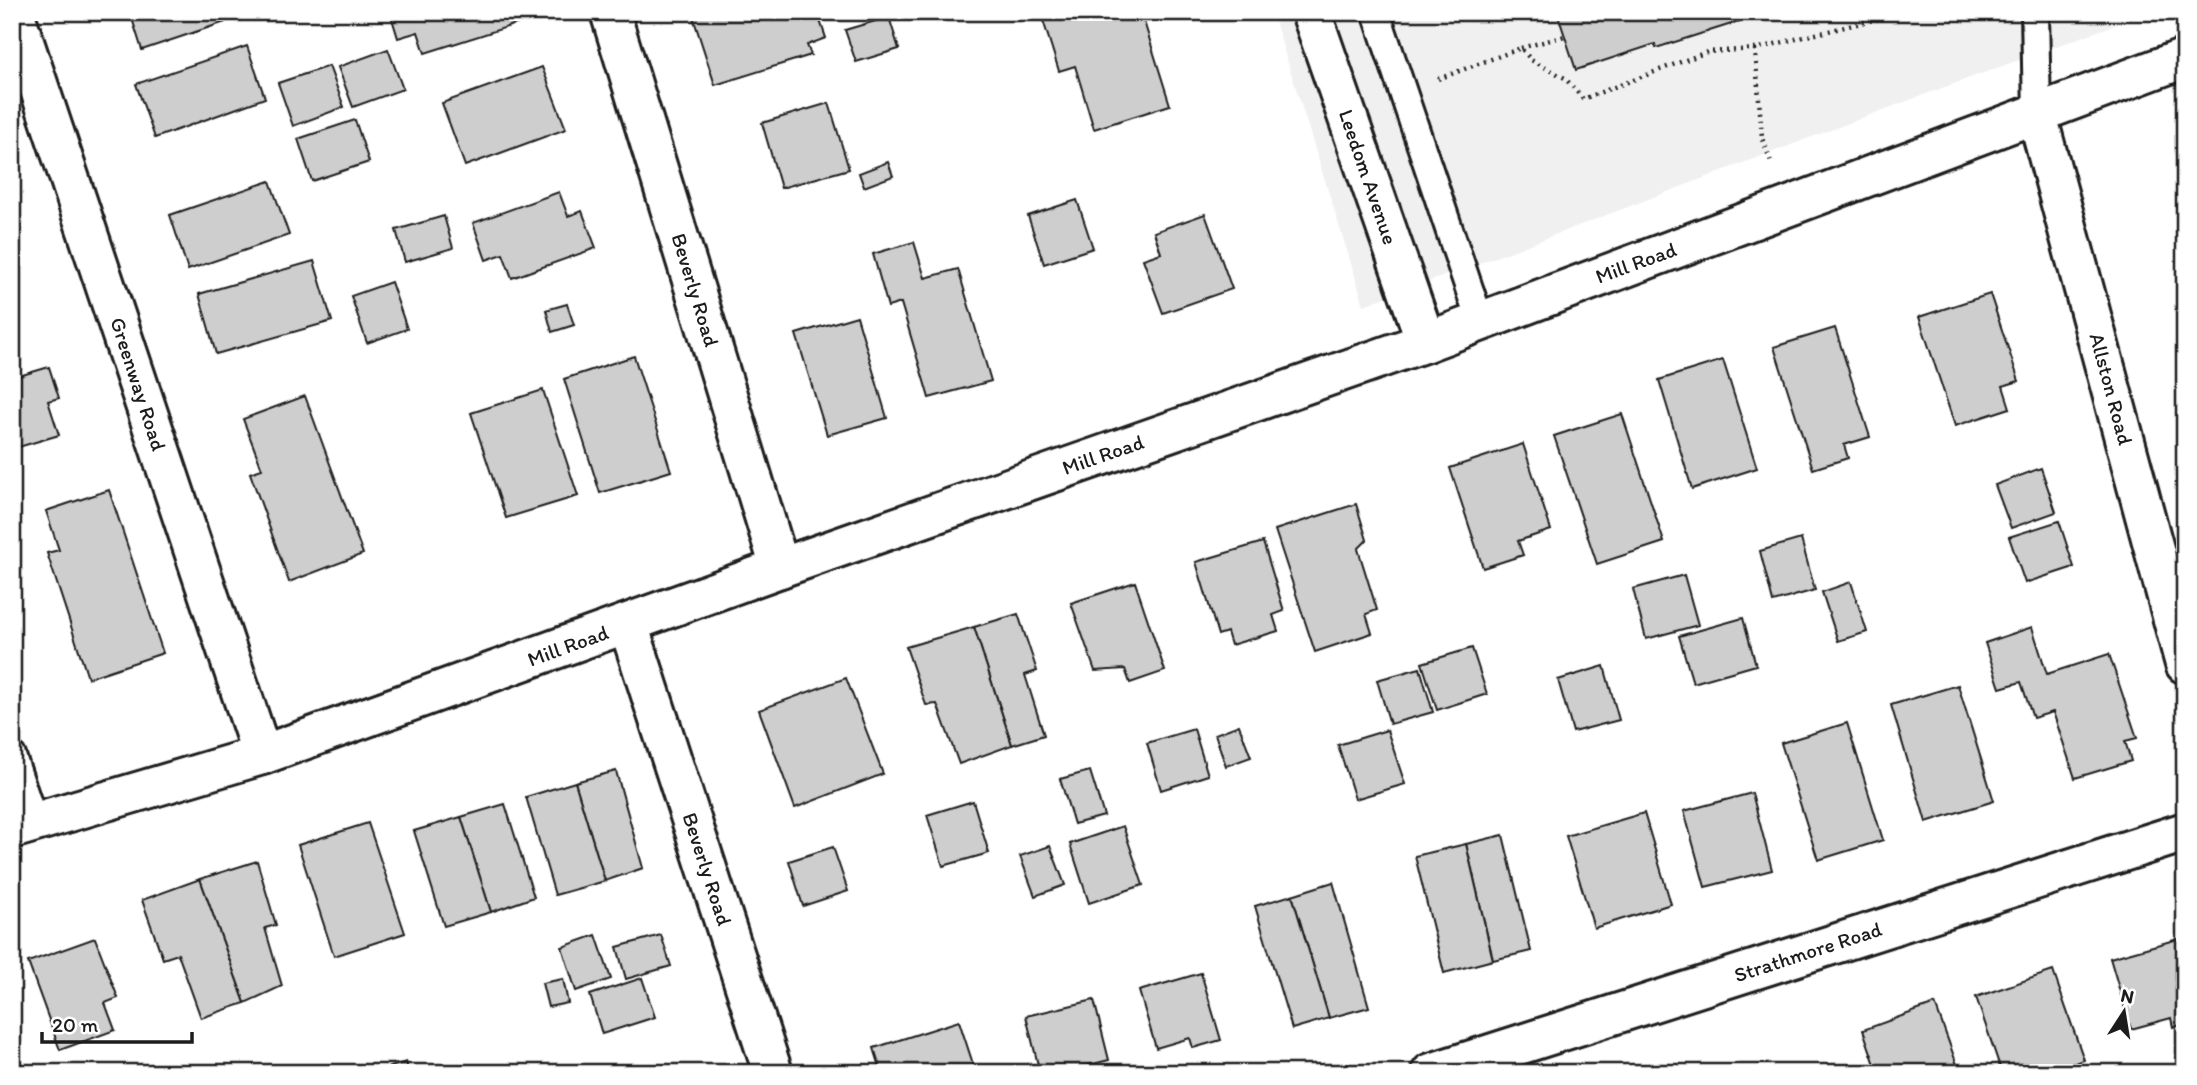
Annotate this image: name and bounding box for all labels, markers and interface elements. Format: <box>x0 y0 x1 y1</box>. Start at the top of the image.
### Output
street label: Leedom Avenue <box>1334 106 1403 248</box>
street label: Beverly Road <box>666 230 725 350</box>
street label: Mill Road <box>1592 236 1680 289</box>
street label: Greenway Road <box>105 314 172 454</box>
street label: Allston Road <box>2085 330 2139 448</box>
street label: Mill Road <box>1059 429 1147 480</box>
street label: Mill Road <box>524 619 612 672</box>
street label: Beverly Road <box>677 809 737 928</box>
street label: Strathmore Road <box>1731 916 1885 987</box>
north arrow <box>2088 976 2158 1046</box>
text: N <box>2119 983 2136 1008</box>
scale bar <box>42 1001 192 1045</box>
text: 20 m <box>52 1012 99 1037</box>

